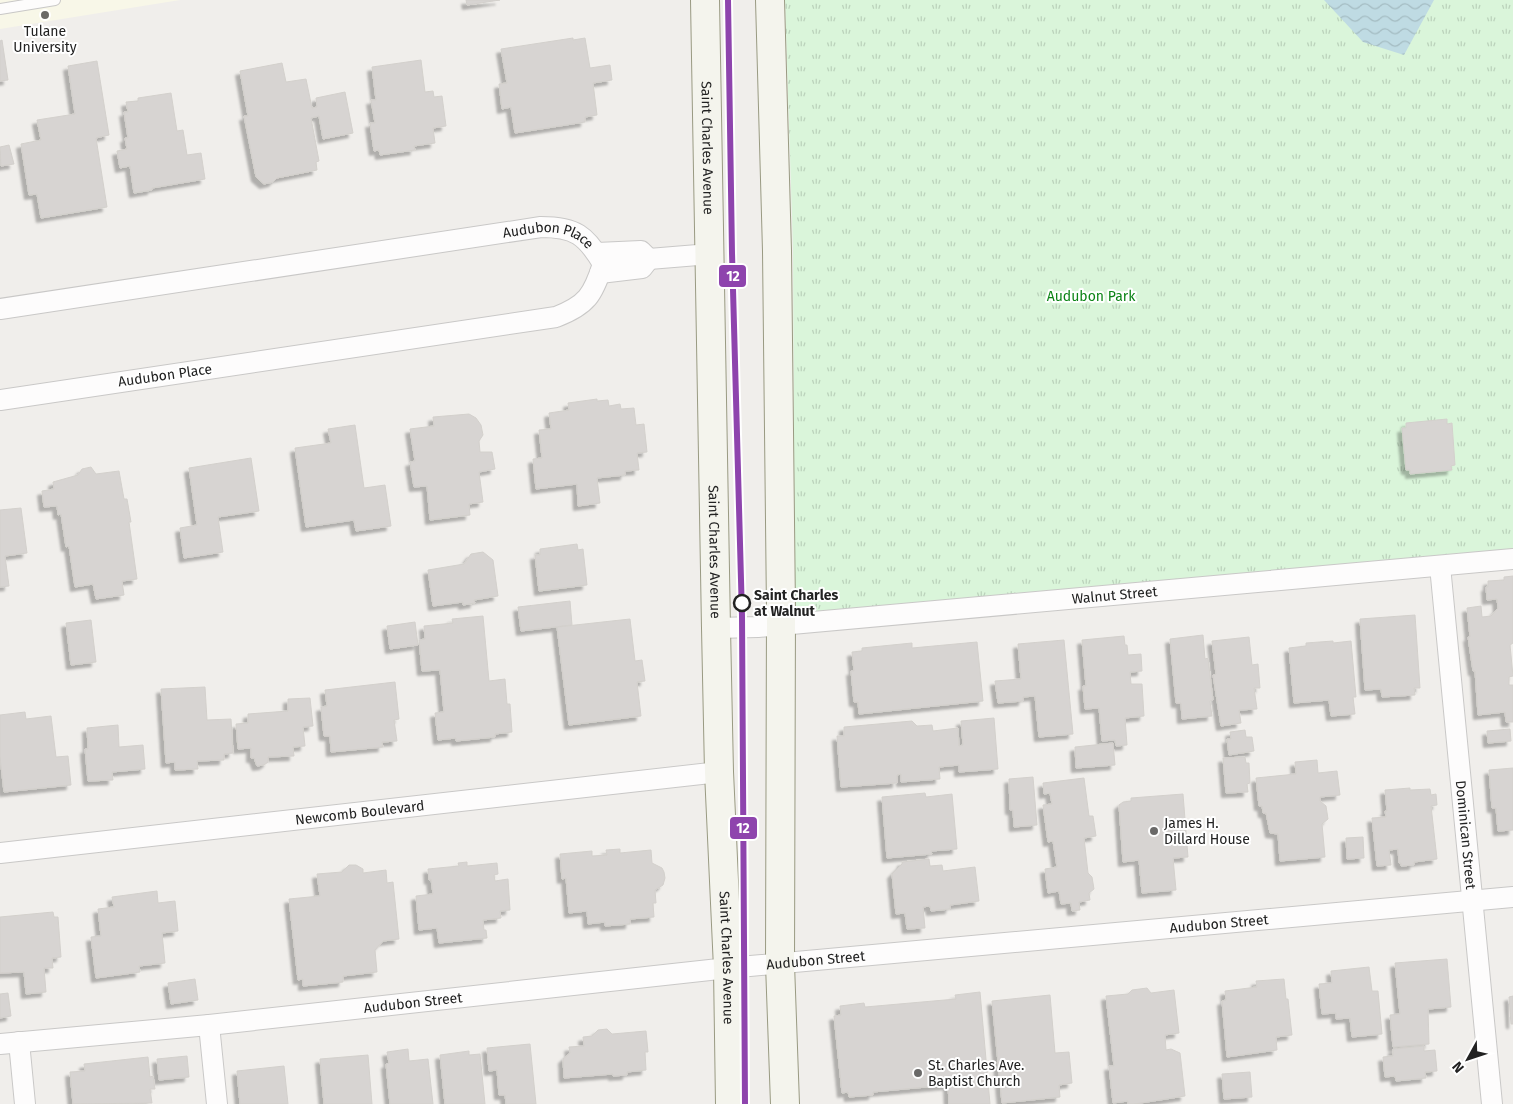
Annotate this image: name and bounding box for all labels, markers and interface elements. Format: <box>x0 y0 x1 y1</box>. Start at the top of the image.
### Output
marker: Tulane University <box>39 9 51 21</box>
place label: Tulane University <box>13 23 77 56</box>
street label: Saint Charles Avenue <box>697 81 717 215</box>
street label: Audubon Place <box>502 219 597 252</box>
line badge: 12 <box>718 264 747 288</box>
text: 12 <box>726 268 740 285</box>
park label: Audubon Park <box>1047 288 1136 305</box>
street label: Audubon Place <box>117 360 213 391</box>
street label: Saint Charles Avenue <box>704 485 724 619</box>
street label: Walnut Street <box>1071 583 1159 608</box>
place label: Saint Charles at Walnut <box>754 587 839 620</box>
marker: Saint Charles at Walnut <box>733 594 751 612</box>
street label: Dominican Street <box>1452 779 1479 891</box>
street label: Newcomb Boulevard <box>294 797 425 829</box>
place label: James H. Dillard House <box>1164 815 1250 848</box>
line badge: 12 <box>729 816 758 840</box>
text: 12 <box>736 820 750 837</box>
marker: James H. Dillard House <box>1148 825 1160 837</box>
street label: Saint Charles Avenue <box>715 891 737 1025</box>
street label: Audubon Street <box>1169 911 1270 937</box>
street label: Audubon Street <box>766 948 867 974</box>
street label: Audubon Street <box>363 989 464 1017</box>
north arrow <box>1443 1034 1493 1084</box>
place label: St. Charles Ave. Baptist Church <box>928 1057 1024 1090</box>
text: N <box>1449 1058 1468 1076</box>
marker: St. Charles Ave. Baptist Church <box>912 1067 924 1079</box>

